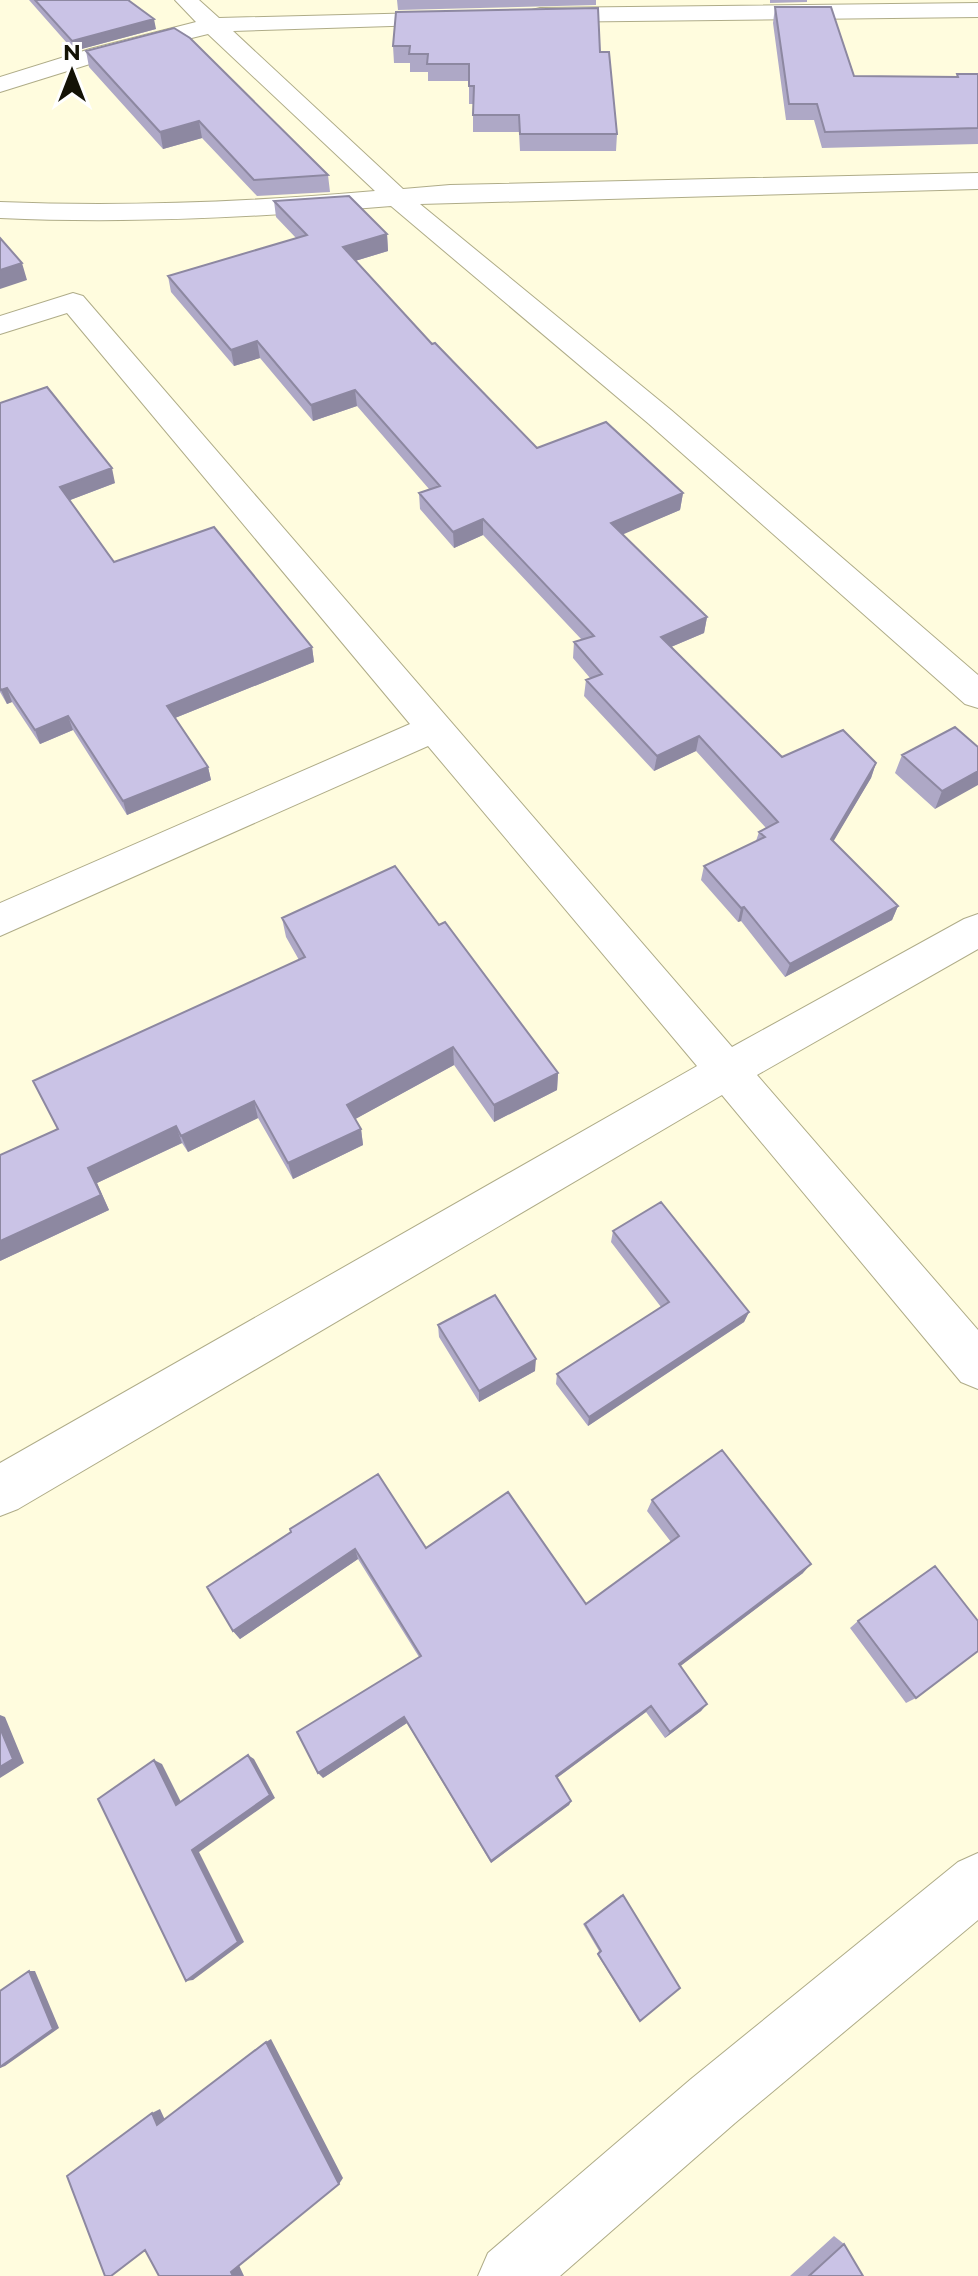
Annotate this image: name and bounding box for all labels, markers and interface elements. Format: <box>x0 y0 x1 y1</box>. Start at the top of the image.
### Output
north arrow <box>32 32 112 112</box>
text: N <box>63 39 81 66</box>

